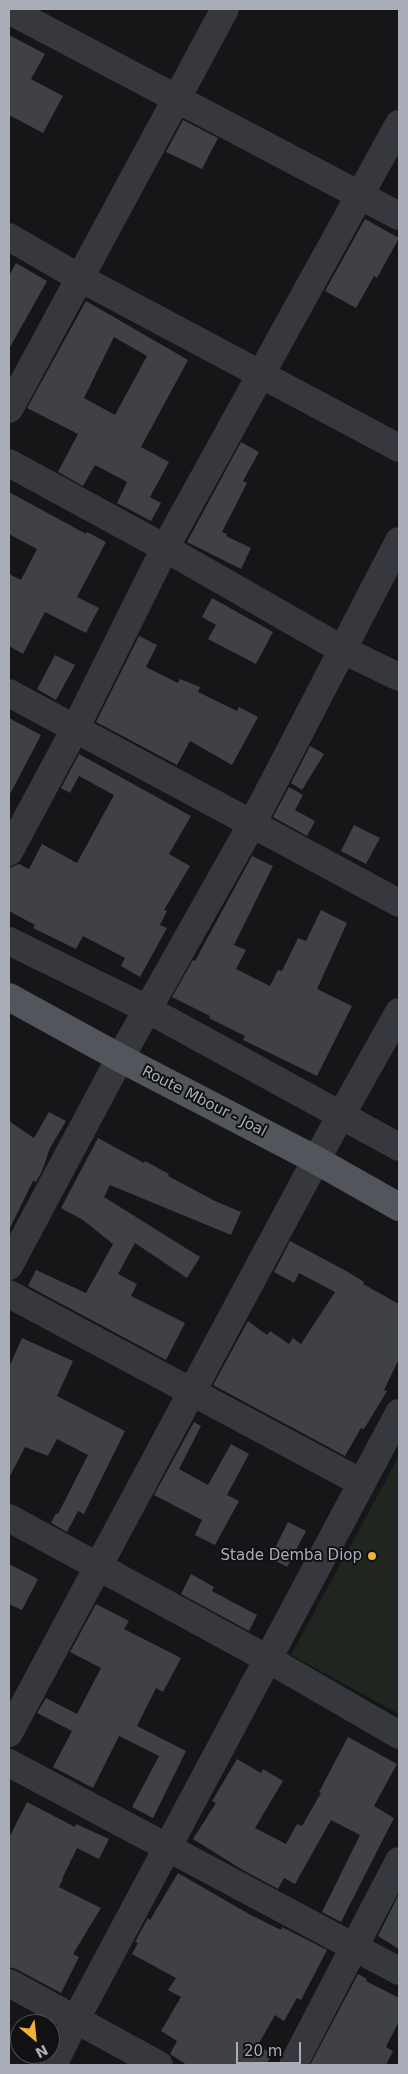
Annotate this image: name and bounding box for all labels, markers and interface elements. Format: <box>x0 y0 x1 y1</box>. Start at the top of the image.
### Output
street label: Route Mbour - Joal <box>139 1063 269 1141</box>
place label: Stade Demba Diop <box>221 1547 362 1565</box>
marker: Stade Demba Diop <box>366 1550 378 1562</box>
north arrow <box>10 2014 60 2064</box>
scale bar <box>238 2032 303 2064</box>
text: N <box>33 2042 51 2061</box>
text: 20 m <box>244 2042 282 2060</box>

